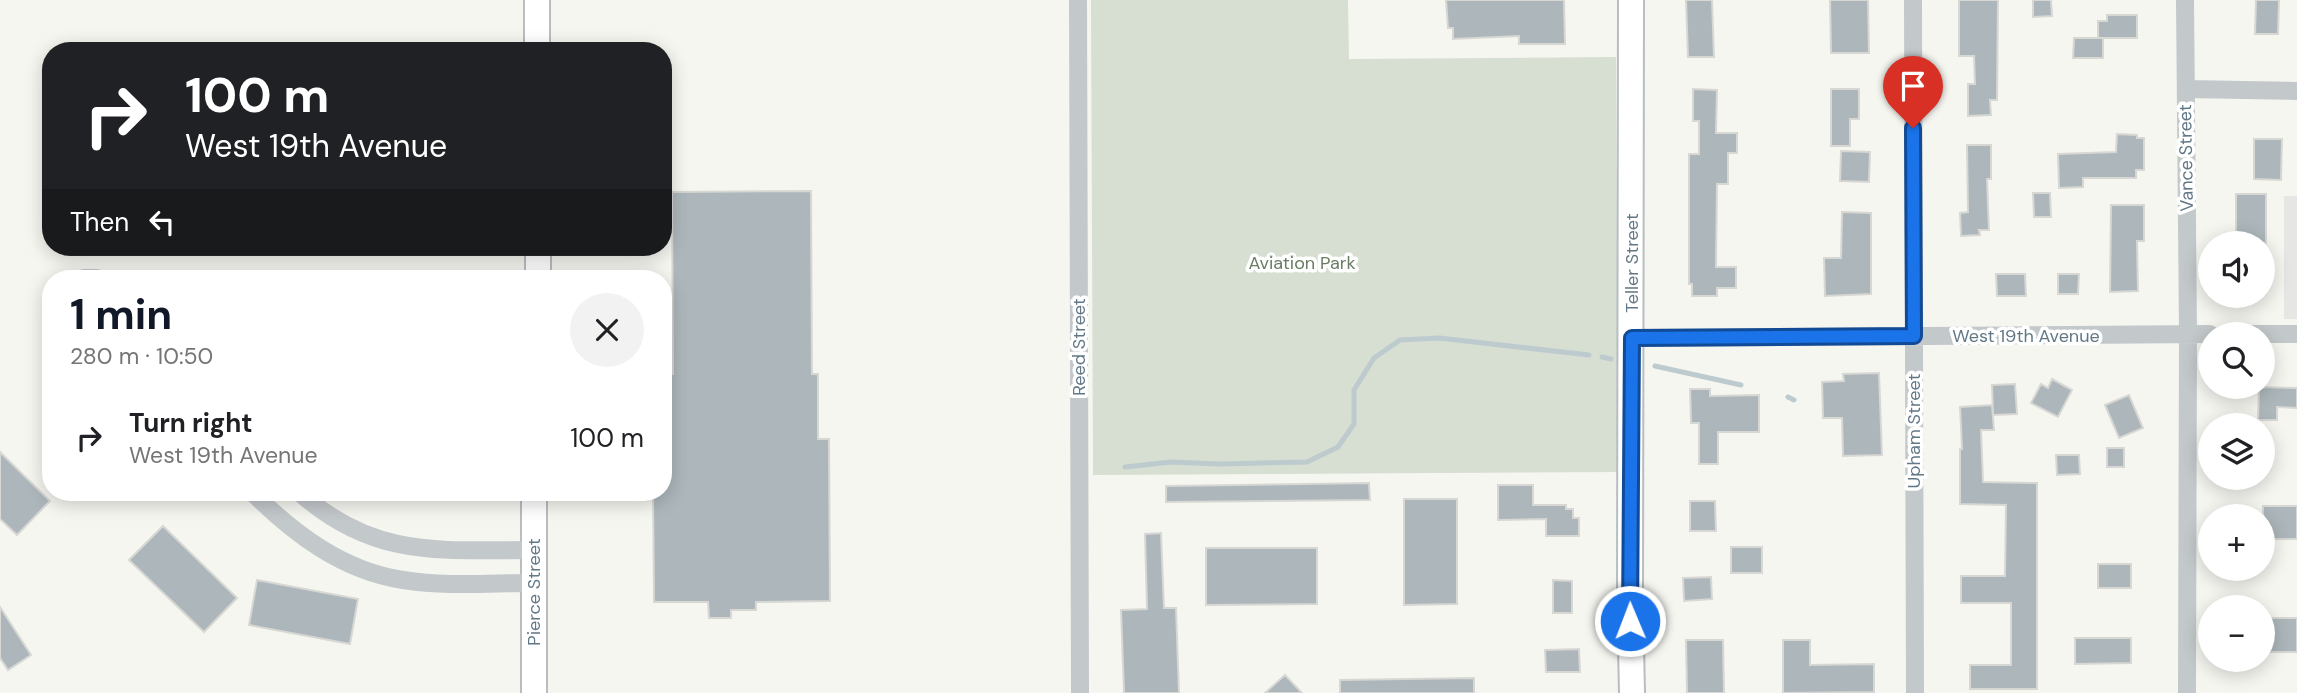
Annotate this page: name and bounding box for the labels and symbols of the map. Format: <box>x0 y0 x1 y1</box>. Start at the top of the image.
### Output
pin <box>1883 56 1943 128</box>
street label: Vance Street <box>2173 104 2199 212</box>
street label: Teller Street <box>1620 213 1644 313</box>
park label: Aviation Park <box>1248 251 1356 275</box>
street label: Reed Street <box>1067 298 1091 396</box>
street label: West 19th Avenue <box>1952 324 2100 348</box>
street label: Upham Street <box>1902 373 1926 489</box>
street label: Pierce Street <box>522 538 546 646</box>
position arrow <box>1593 584 1667 658</box>

